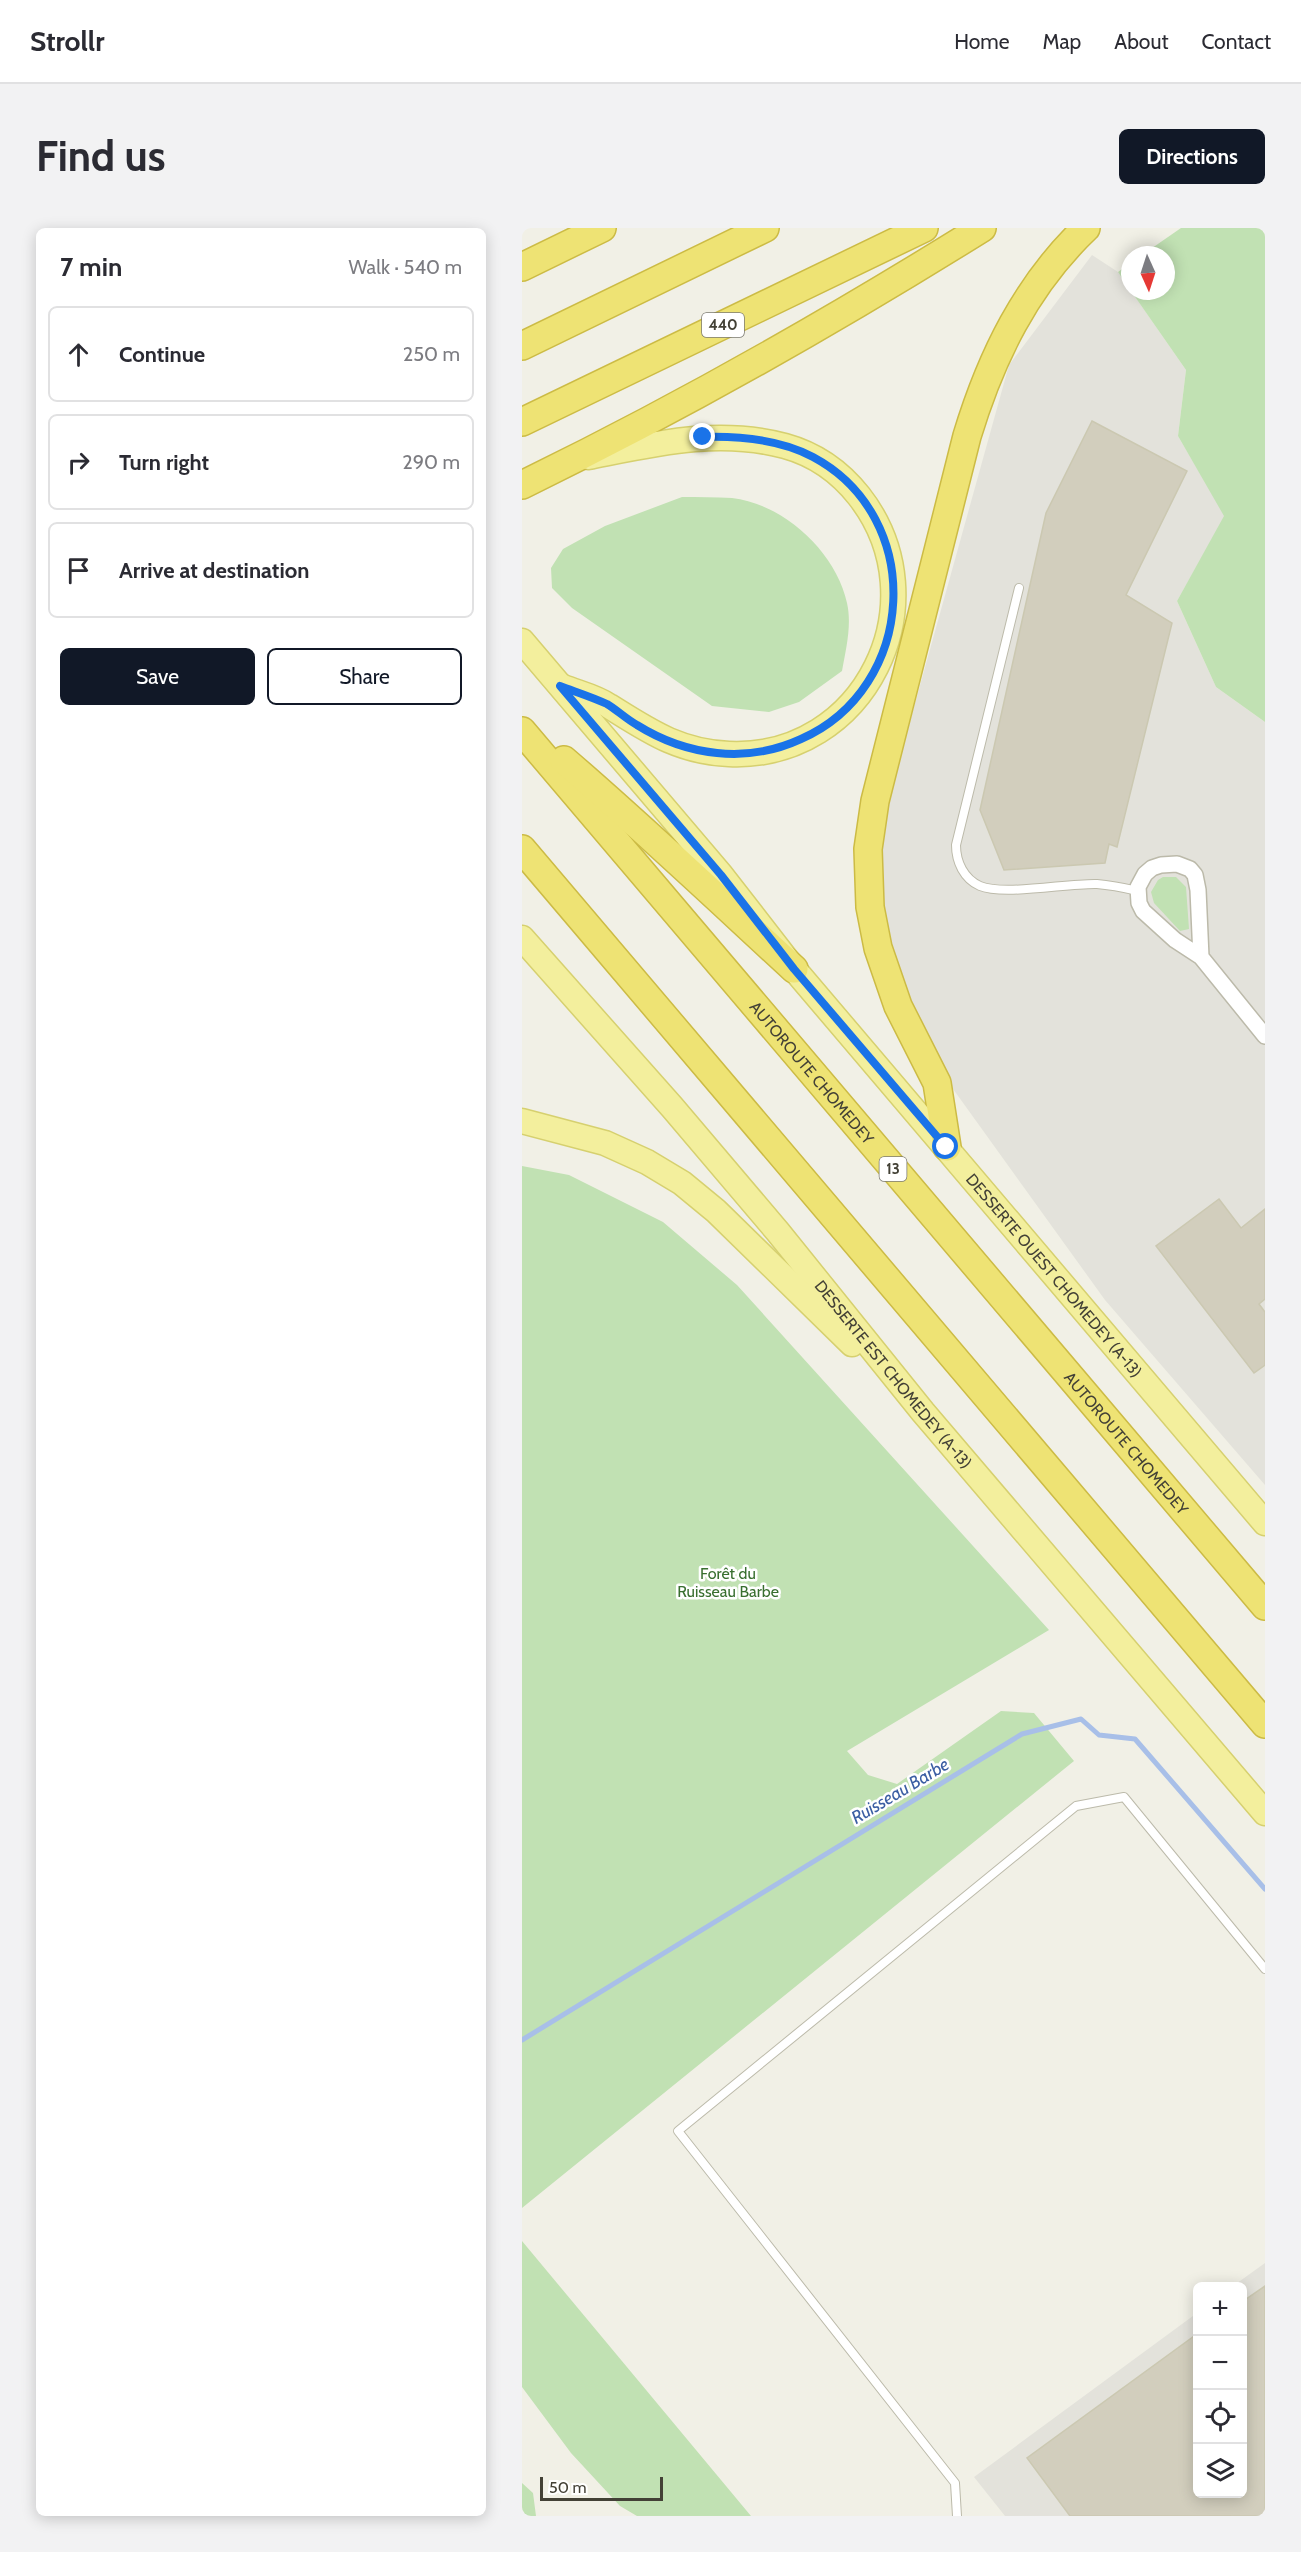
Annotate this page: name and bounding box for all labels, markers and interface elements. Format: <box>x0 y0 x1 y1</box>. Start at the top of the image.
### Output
text: Strollr <box>30 24 104 58</box>
text: Home <box>954 29 1010 54</box>
text: Map <box>1043 29 1081 54</box>
text: About <box>1114 29 1168 54</box>
text: Contact <box>1201 29 1271 54</box>
button: Directions <box>1119 129 1265 184</box>
text: Find us <box>36 130 165 182</box>
north arrow <box>1121 246 1175 300</box>
text: 7 min <box>60 251 122 283</box>
text: Walk · 540 m <box>348 255 462 279</box>
road number: 440 <box>702 313 744 337</box>
icon: ahead <box>62 338 95 371</box>
text: Continue <box>119 341 205 368</box>
text: 250 m <box>403 342 460 366</box>
route end <box>689 423 715 449</box>
icon: right <box>62 446 95 479</box>
text: Turn right <box>119 449 209 476</box>
text: 290 m <box>402 450 460 474</box>
icon: arrive <box>62 554 95 587</box>
text: Arrive at destination <box>119 557 309 584</box>
button: Save <box>60 648 255 705</box>
button: Share <box>267 648 462 705</box>
street label: AUTOROUTE CHOMEDEY <box>746 997 878 1148</box>
route start <box>932 1133 958 1159</box>
road number: 13 <box>880 1157 907 1181</box>
street label: DESSERTE OUEST CHOMEDEY (A-13) <box>962 1169 1146 1381</box>
street label: DESSERTE EST CHOMEDEY (A-13) <box>811 1276 976 1472</box>
street label: AUTOROUTE CHOMEDEY <box>1061 1368 1193 1519</box>
park label: Forêt du Ruisseau Barbe <box>677 1564 779 1601</box>
water label: Ruisseau Barbe <box>847 1753 953 1829</box>
map controls <box>1193 2282 1247 2498</box>
button: + <box>1193 2282 1247 2336</box>
button: − <box>1193 2336 1247 2390</box>
button: locate <box>1193 2390 1247 2444</box>
button: layers <box>1193 2444 1247 2498</box>
scale bar <box>540 2474 663 2502</box>
text: 50 m <box>549 2478 586 2497</box>

